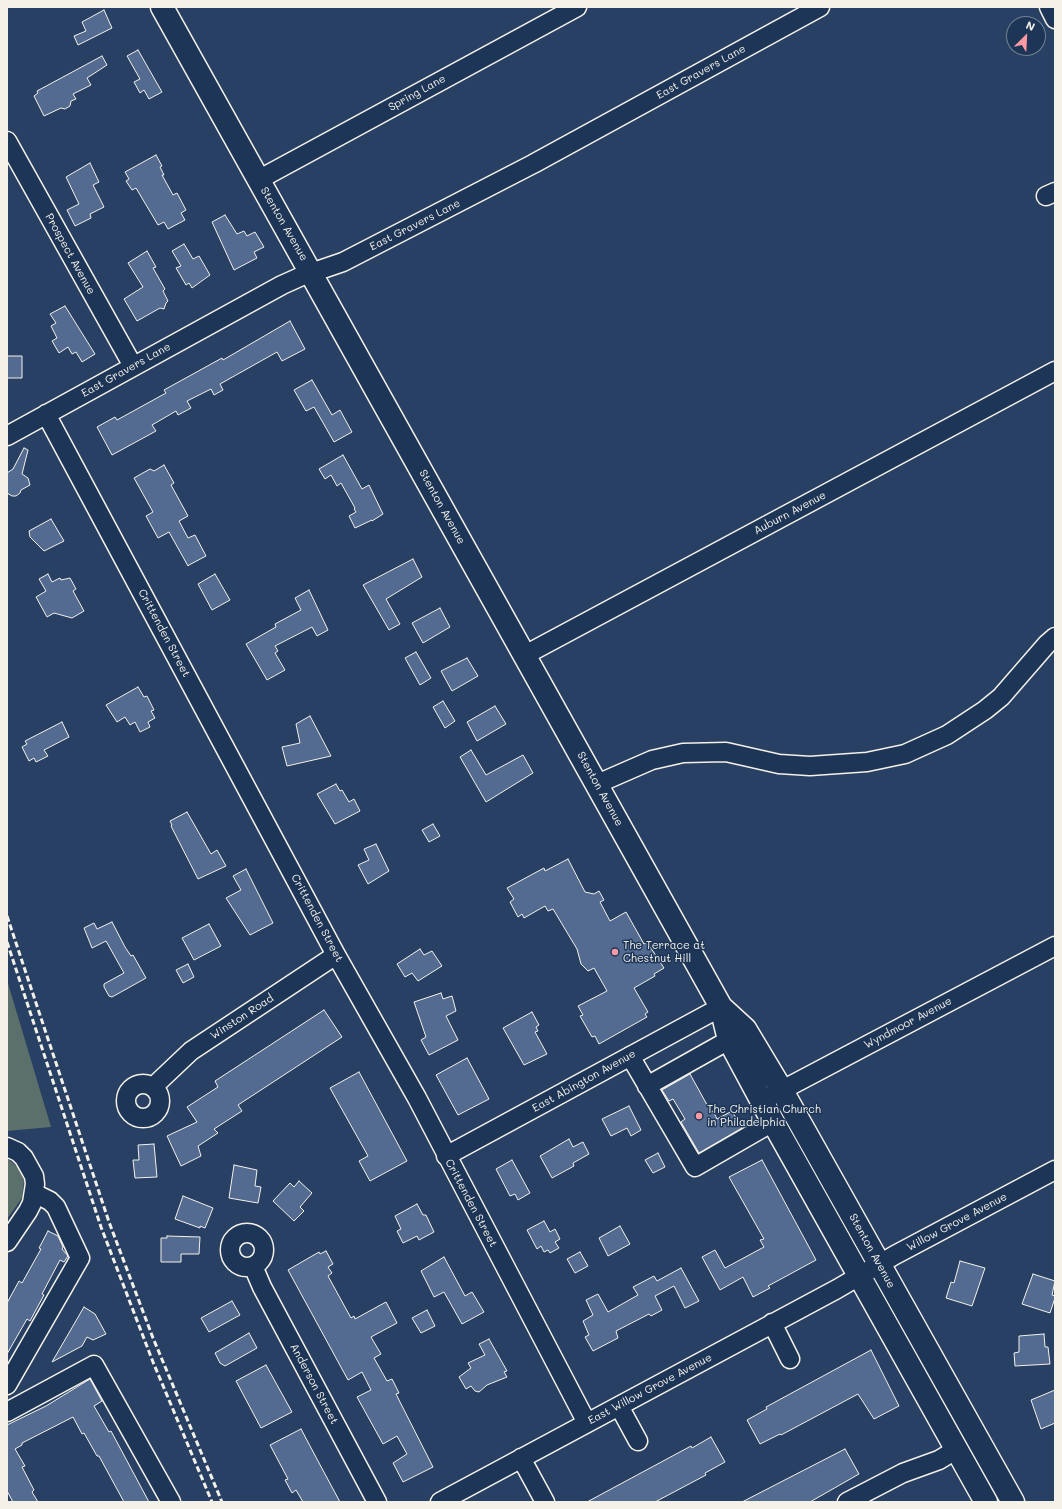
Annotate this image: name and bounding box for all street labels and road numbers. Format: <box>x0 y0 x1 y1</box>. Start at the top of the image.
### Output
street label: East Gravers Lane <box>654 42 748 102</box>
street label: Spring Lane <box>386 72 448 114</box>
street label: Stenton Avenue <box>258 185 310 263</box>
street label: East Gravers Lane <box>367 196 463 254</box>
street label: Prospect Avenue <box>42 211 98 297</box>
street label: East Gravers Lane <box>79 340 173 400</box>
street label: Stenton Avenue <box>416 468 468 546</box>
street label: Auburn Avenue <box>752 488 828 538</box>
street label: Crittenden Street <box>135 587 193 679</box>
street label: Stenton Avenue <box>574 750 626 828</box>
street label: Crittenden Street <box>288 872 346 964</box>
street label: Winston Road <box>208 992 276 1042</box>
street label: Wyndmoor Avenue <box>862 994 954 1052</box>
street label: East Abington Avenue <box>530 1047 638 1115</box>
street label: Crittenden Street <box>442 1157 500 1249</box>
street label: Willow Grove Avenue <box>905 1190 1009 1254</box>
street label: Stenton Avenue <box>846 1212 898 1290</box>
street label: Anderson Street <box>287 1341 341 1427</box>
street label: East Willow Grove Avenue <box>586 1351 714 1427</box>

